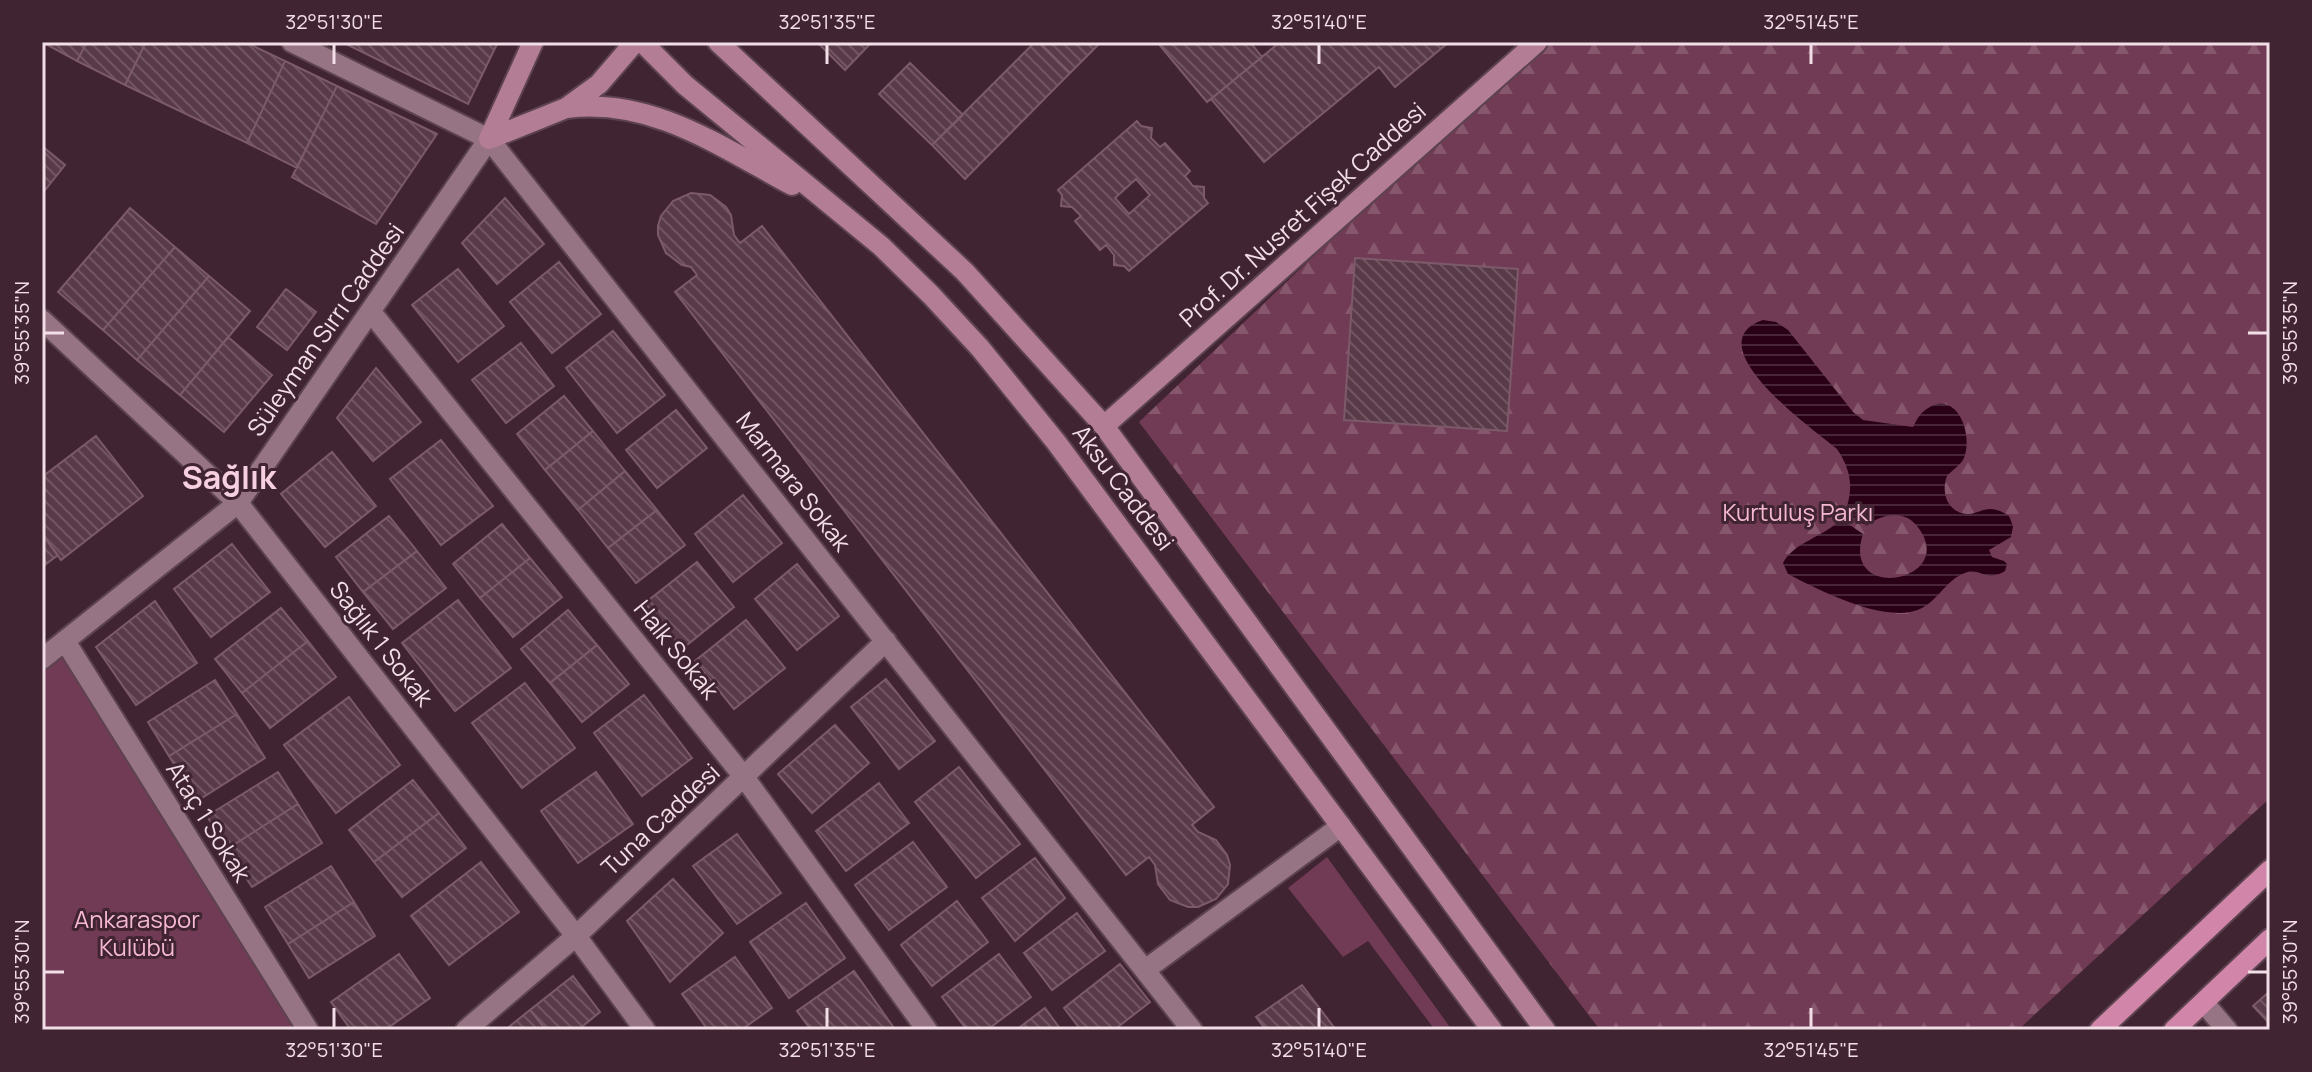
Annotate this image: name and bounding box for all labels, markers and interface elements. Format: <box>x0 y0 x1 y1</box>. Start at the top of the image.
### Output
text: 32°51'30"E <box>285 8 383 35</box>
text: 32°51'35"E <box>779 8 875 35</box>
text: 32°51'40"E <box>1271 8 1367 35</box>
text: 32°51'45"E <box>1763 8 1859 35</box>
street label: Prof. Dr. Nusret Fişek Caddesi <box>1172 94 1432 334</box>
street label: Süleyman Sırrı Caddesi <box>239 216 411 442</box>
text: 39°55'35"N <box>8 281 35 385</box>
text: 39°55'35"N <box>2276 281 2303 385</box>
street label: Marmara Sokak <box>729 405 860 558</box>
street label: Aksu Caddesi <box>1066 417 1182 557</box>
district label: Sağlık <box>182 455 277 499</box>
park label: Kurtuluş Parkı <box>1723 495 1873 528</box>
street label: Sağlık 1 Sokak <box>323 574 442 713</box>
street label: Halk Sokak <box>627 593 728 706</box>
street label: Ataç 1 Sokak <box>159 755 260 889</box>
street label: Tuna Caddesi <box>594 755 726 882</box>
park label: Ankaraspor Kulübü <box>74 902 200 963</box>
text: 39°55'30"N <box>8 920 35 1024</box>
text: 39°55'30"N <box>2276 920 2303 1024</box>
text: 32°51'30"E <box>285 1036 383 1063</box>
text: 32°51'35"E <box>779 1036 875 1063</box>
text: 32°51'40"E <box>1271 1036 1367 1063</box>
text: 32°51'45"E <box>1763 1036 1859 1063</box>

